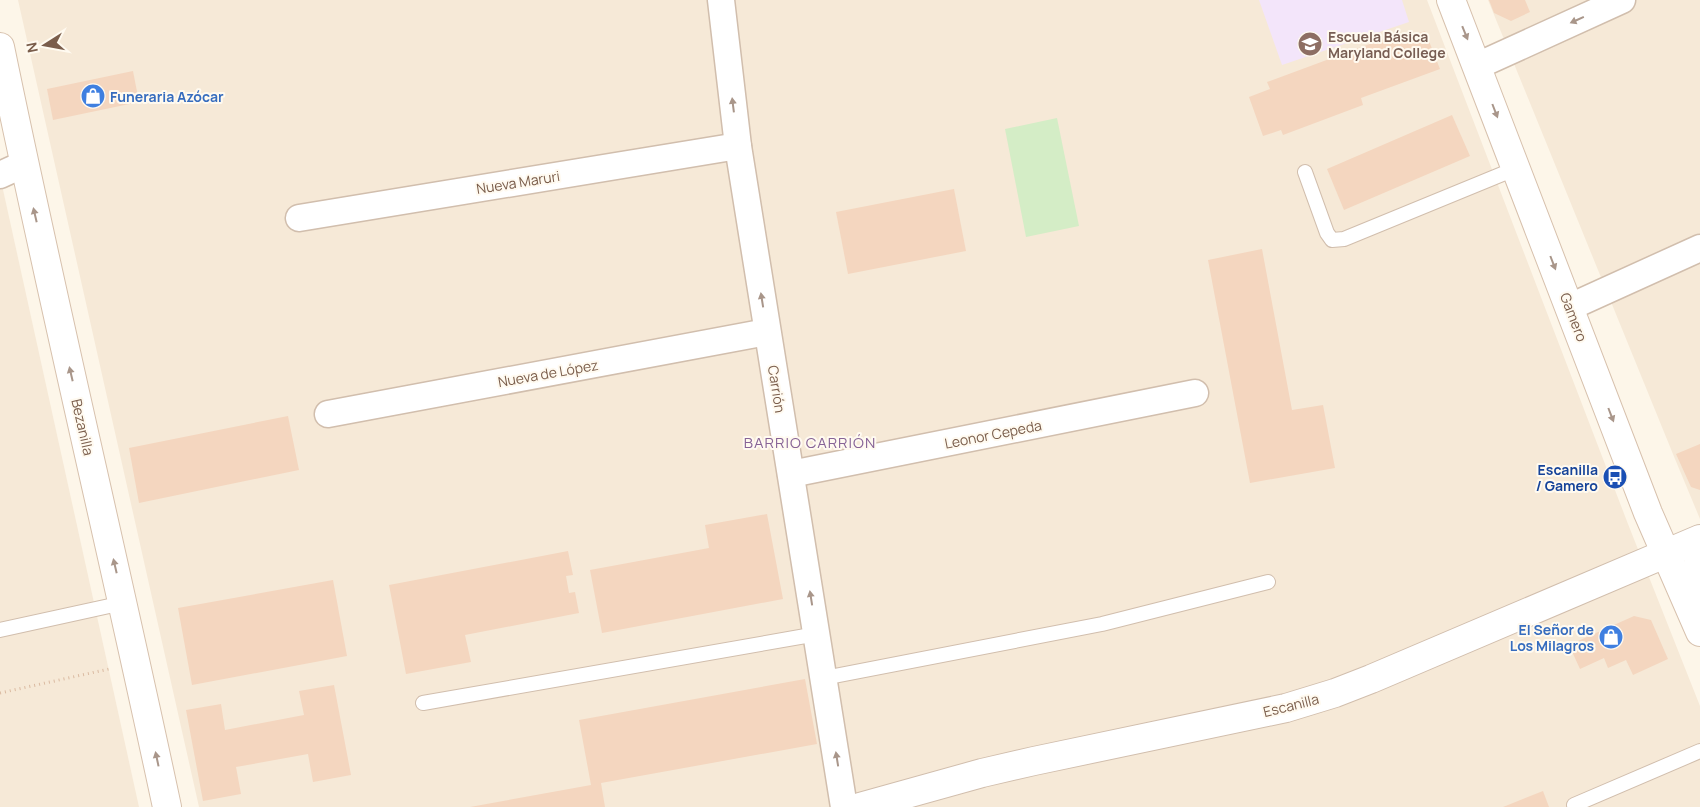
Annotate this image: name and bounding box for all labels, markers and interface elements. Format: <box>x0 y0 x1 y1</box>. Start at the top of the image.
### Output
one-way arrow <box>1570 16 1584 24</box>
north arrow <box>20 20 70 70</box>
one-way arrow <box>1461 26 1469 40</box>
place label: Escuela Básica Maryland College <box>1328 27 1446 62</box>
school or university icon: Escuela Básica Maryland College <box>1297 31 1323 57</box>
text: N <box>21 41 42 54</box>
shop icon: Funeraria Azócar <box>80 83 106 109</box>
place label: Funeraria Azócar <box>110 87 224 106</box>
one-way arrow <box>729 96 737 112</box>
one-way arrow <box>1491 104 1499 119</box>
street label: Nueva Maruri <box>475 166 561 198</box>
one-way arrow <box>31 208 39 223</box>
one-way arrow <box>1549 256 1557 271</box>
street label: Gamero <box>1556 290 1592 344</box>
one-way arrow <box>758 292 766 308</box>
street label: Nueva de López <box>496 355 600 391</box>
street label: Carrión <box>764 364 790 414</box>
one-way arrow <box>67 366 75 381</box>
street label: Bezanilla <box>67 397 99 457</box>
one-way arrow <box>1607 408 1615 423</box>
street label: Leonor Cepeda <box>943 415 1043 453</box>
district label: BARRIO CARRIÓN <box>744 432 876 453</box>
place label: Escanilla / Gamero <box>1536 460 1598 495</box>
bus stop icon: Escanilla / Gamero <box>1602 464 1628 490</box>
one-way arrow <box>111 559 119 574</box>
one-way arrow <box>806 590 814 606</box>
place label: El Señor de Los Milagros <box>1510 620 1594 655</box>
shop icon: El Señor de Los Milagros <box>1598 624 1624 650</box>
street label: Escanilla <box>1261 689 1321 721</box>
one-way arrow <box>832 751 840 767</box>
one-way arrow <box>153 752 161 767</box>

